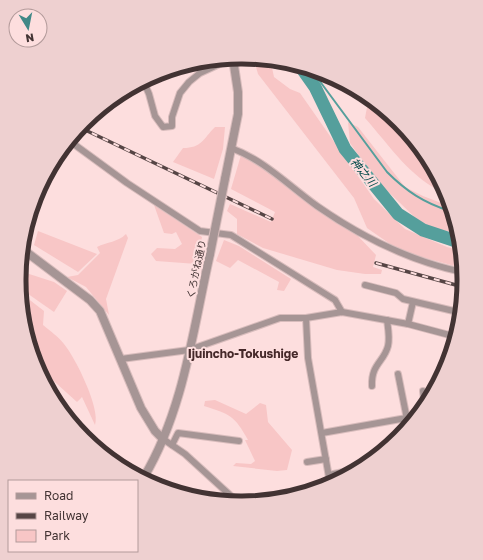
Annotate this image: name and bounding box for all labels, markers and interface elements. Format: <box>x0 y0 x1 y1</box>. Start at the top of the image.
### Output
north arrow <box>8 8 48 48</box>
text: N <box>25 31 35 45</box>
water label: 神之川 <box>349 155 380 190</box>
street label: くろがね通り <box>184 238 208 300</box>
district label: Ijuincho-Tokushige <box>188 346 298 361</box>
legend <box>8 480 138 552</box>
text: Road <box>44 488 73 503</box>
text: Railway <box>44 508 89 523</box>
text: Park <box>44 528 70 543</box>

